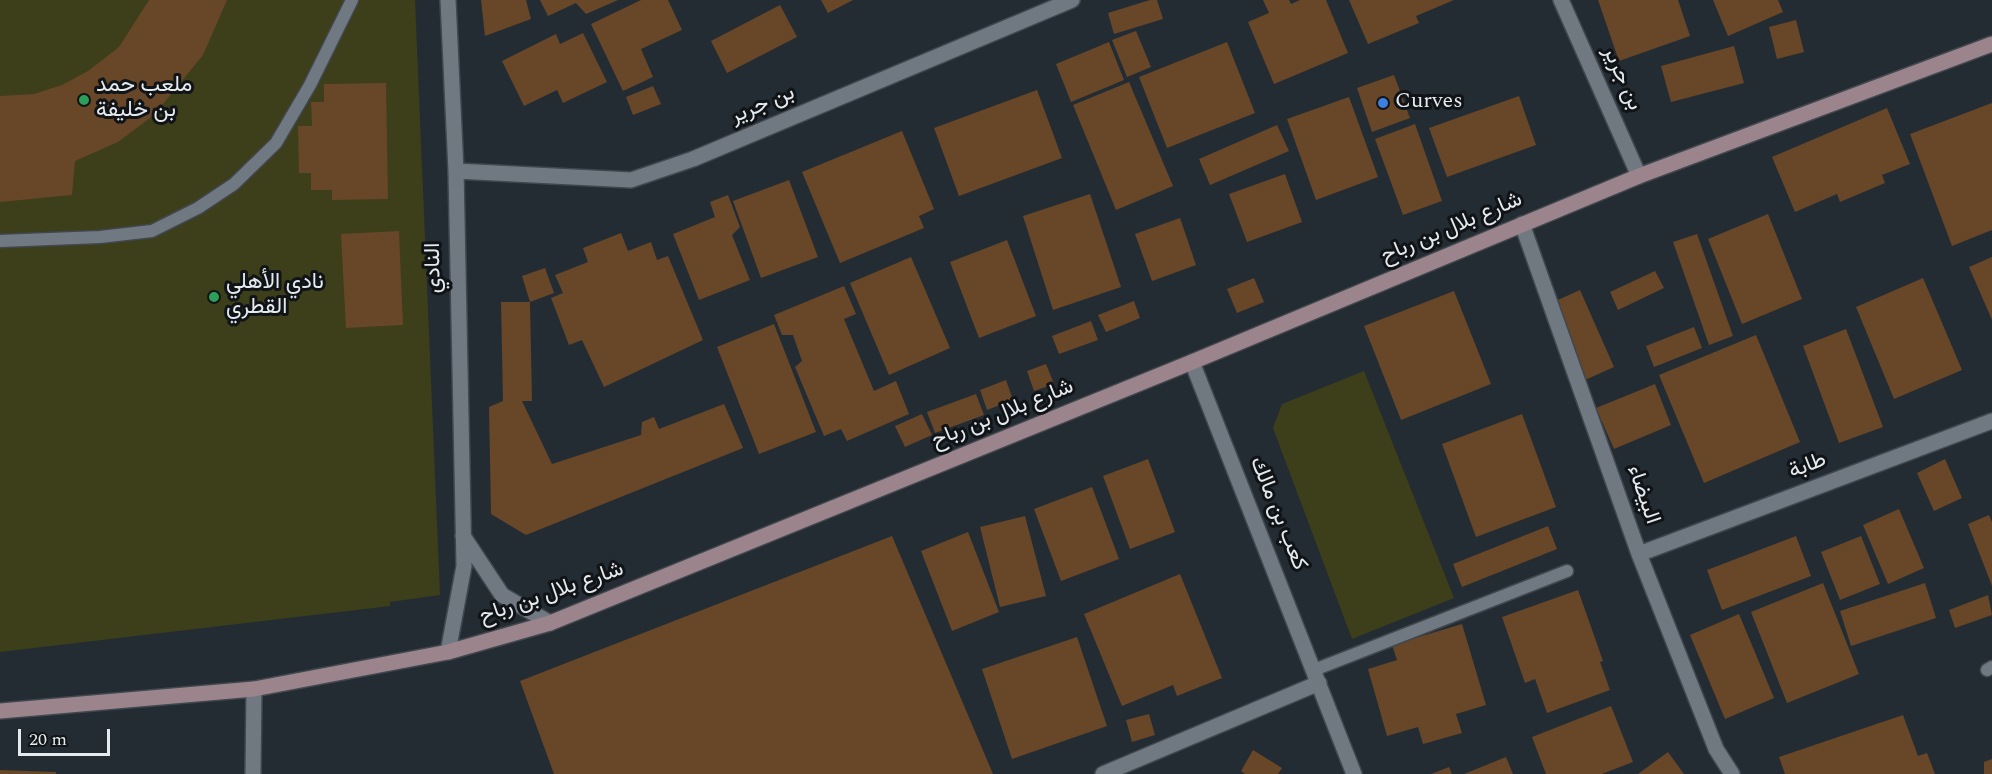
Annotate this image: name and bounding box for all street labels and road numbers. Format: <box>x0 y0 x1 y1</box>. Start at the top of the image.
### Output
street label: بن جرير <box>1595 43 1647 115</box>
street label: بن جرير <box>727 81 799 131</box>
street label: شارع بلال بن رباح <box>1377 187 1527 271</box>
street label: النادي <box>421 242 449 294</box>
street label: شارع بلال بن رباح <box>928 375 1078 455</box>
street label: طابة <box>1786 448 1830 486</box>
street label: كعب بن مالك <box>1242 453 1312 575</box>
street label: البيضاء <box>1620 462 1664 528</box>
street label: شارع بلال بن رباح <box>476 557 628 631</box>

